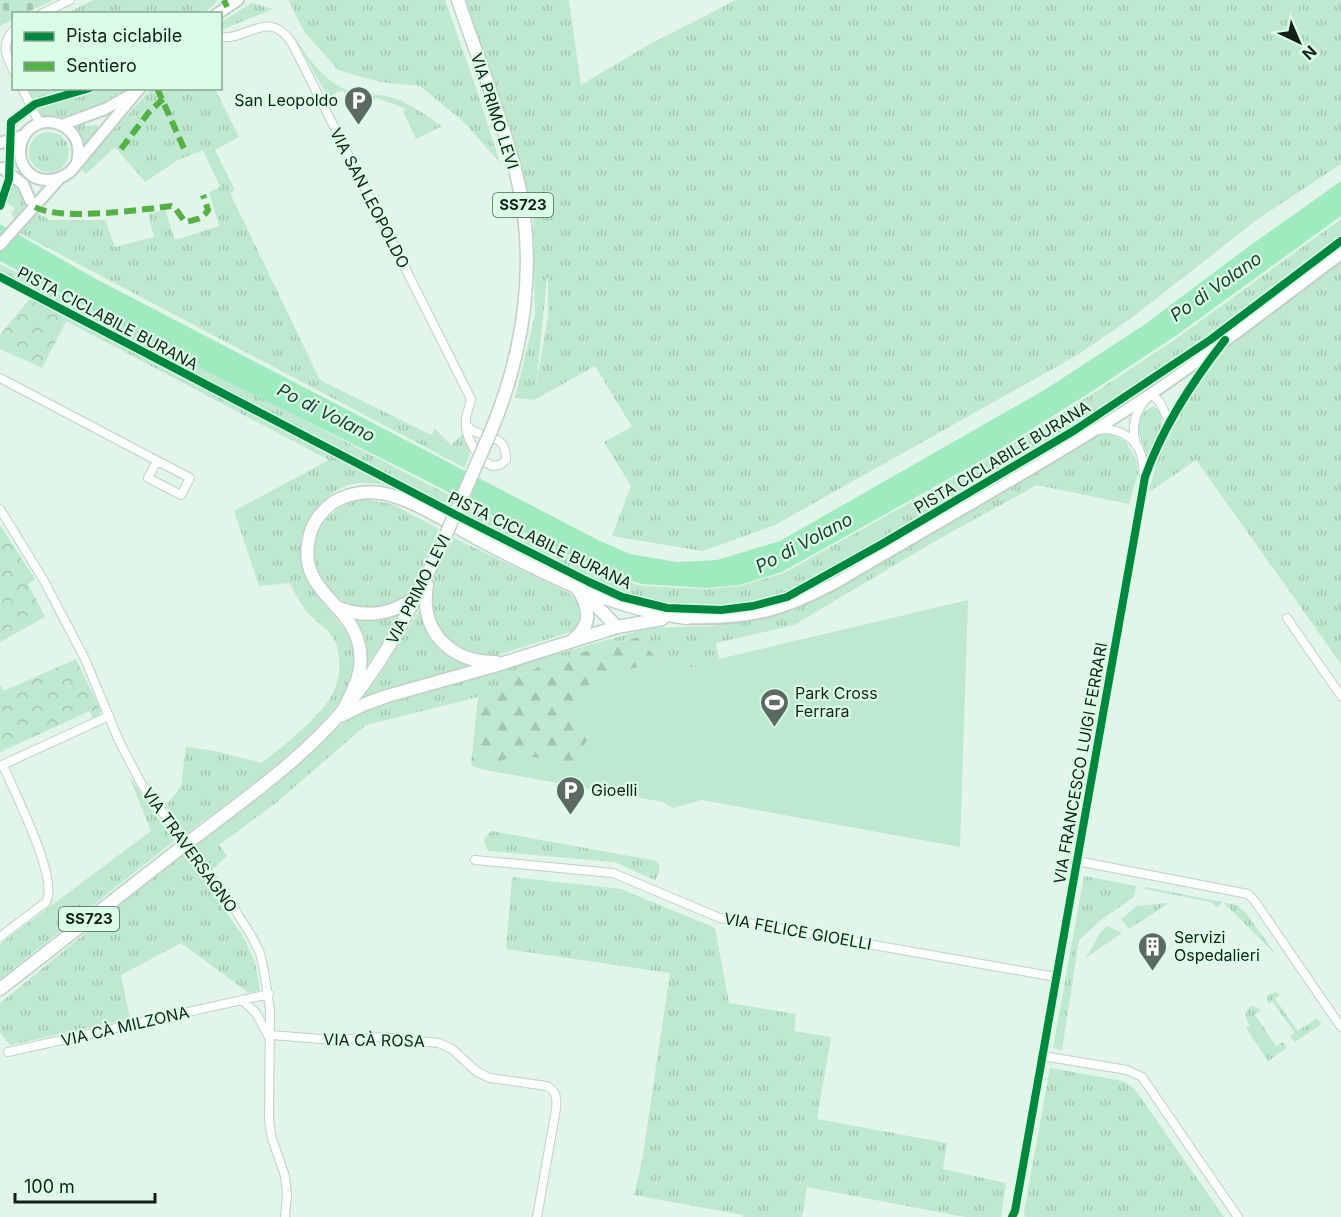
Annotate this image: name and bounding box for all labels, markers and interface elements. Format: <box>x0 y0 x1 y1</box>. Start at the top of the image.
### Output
legend <box>12 12 222 90</box>
north arrow <box>1269 12 1329 72</box>
text: Pista ciclabile <box>66 25 182 46</box>
text: N <box>1298 41 1321 64</box>
street label: VIA PRIMO LEVI <box>467 50 523 172</box>
text: Sentiero <box>66 55 137 76</box>
parking icon: San Leopoldo <box>343 84 375 126</box>
place label: San Leopoldo <box>234 90 338 110</box>
street label: VIA SAN LEOPOLDO <box>326 124 414 272</box>
road number: SS723 <box>493 193 553 217</box>
water label: Po di Volano <box>1166 247 1266 326</box>
street label: PISTA CICLABILE BURANA <box>14 262 202 374</box>
water label: Po di Volano <box>274 379 379 446</box>
street label: PISTA CICLABILE BURANA <box>910 396 1094 518</box>
street label: PISTA CICLABILE BURANA <box>445 487 635 593</box>
water label: Po di Volano <box>752 508 856 577</box>
street label: VIA PRIMO LEVI <box>382 531 454 647</box>
street label: VIA FRANCESCO LUIGI FERRARI <box>1049 641 1111 885</box>
place label: Park Cross Ferrara <box>795 683 878 721</box>
sports icon: Park Cross Ferrara <box>758 686 790 728</box>
parking icon: Gioelli <box>554 774 586 816</box>
place label: Gioelli <box>591 780 637 800</box>
street label: VIA TRAVERSAGNO <box>138 784 242 916</box>
road number: SS723 <box>59 907 119 931</box>
street label: VIA FELICE GIOELLI <box>723 908 873 954</box>
place label: Servizi Ospedalieri <box>1174 927 1260 965</box>
building icon: Servizi Ospedalieri <box>1137 930 1169 972</box>
street label: VIA CÀ MILZONA <box>59 1002 191 1050</box>
street label: VIA CÀ ROSA <box>323 1029 425 1051</box>
scale bar <box>15 1166 154 1204</box>
text: 100 m <box>24 1176 75 1197</box>

